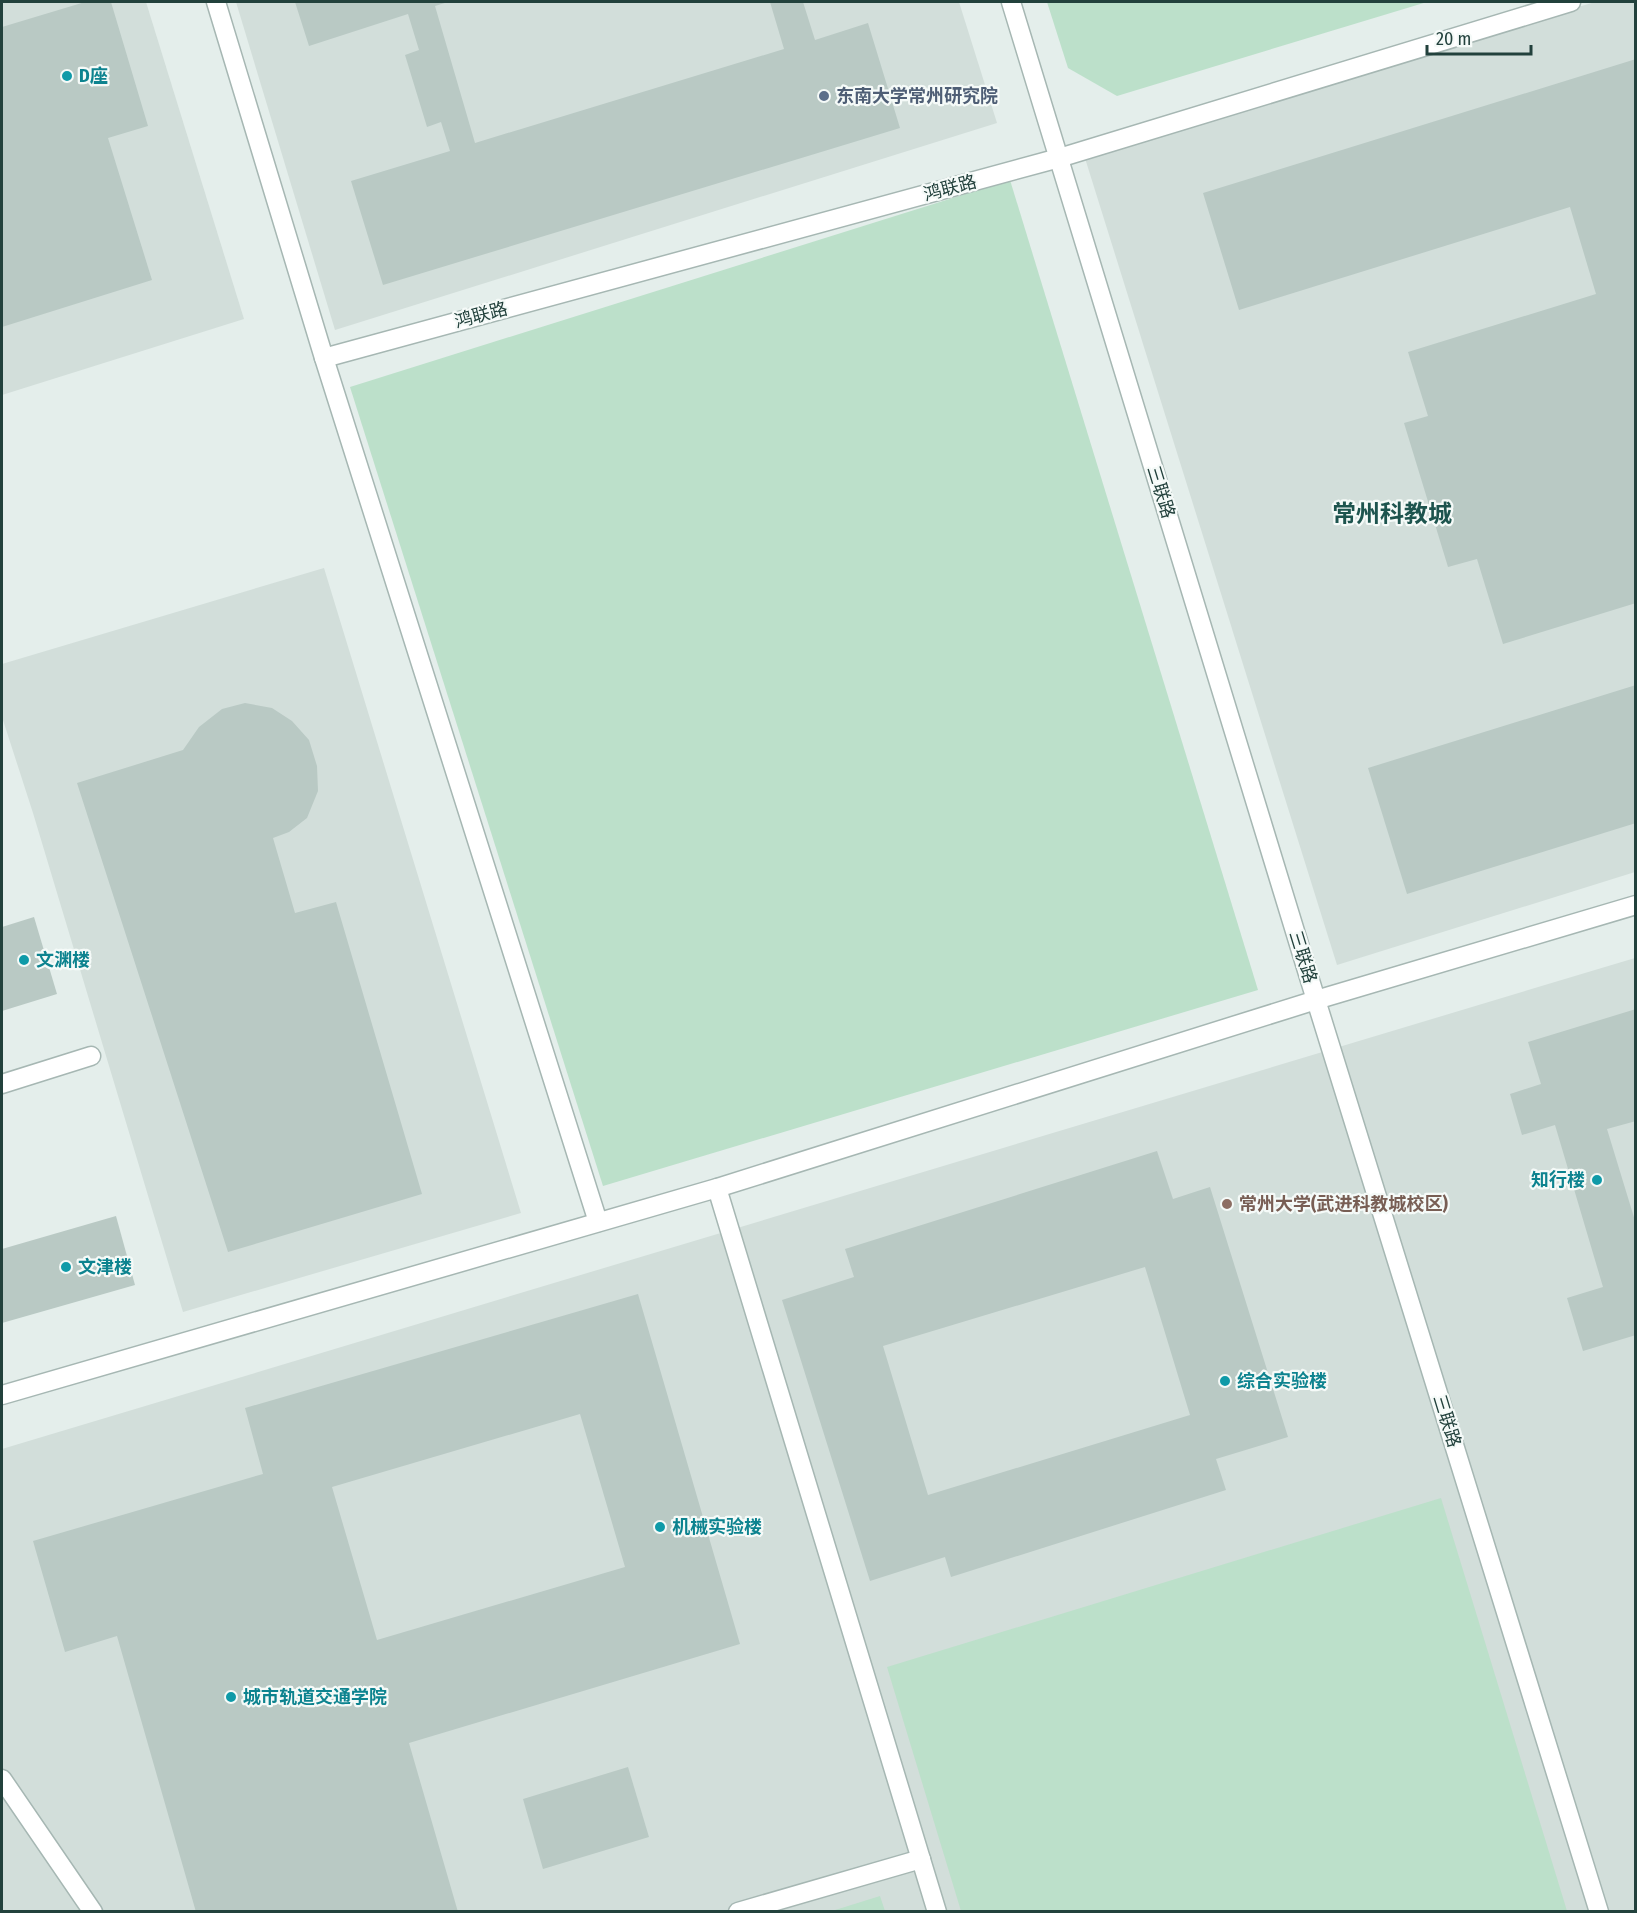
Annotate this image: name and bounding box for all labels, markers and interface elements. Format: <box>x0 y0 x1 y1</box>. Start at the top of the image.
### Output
scale bar <box>1427 18 1530 56</box>
text: 20 m <box>1436 28 1471 50</box>
place label: D座 <box>79 65 108 87</box>
marker: D座 <box>60 69 74 83</box>
place label: 东南大学常州研究院 <box>836 85 998 107</box>
marker: 东南大学常州研究院 <box>817 89 831 103</box>
street label: 鸿联路 <box>921 170 979 206</box>
street label: 鸿联路 <box>452 297 510 333</box>
street label: 三联路 <box>1143 463 1179 521</box>
district label: 常州科教城 <box>1332 500 1452 528</box>
street label: 三联路 <box>1285 928 1321 986</box>
place label: 文渊楼 <box>36 949 90 971</box>
marker: 文渊楼 <box>17 953 31 967</box>
place label: 知行楼 <box>1531 1169 1585 1191</box>
marker: 知行楼 <box>1590 1173 1604 1187</box>
place label: 常州大学(武进科教城校区) <box>1239 1193 1448 1215</box>
marker: 常州大学(武进科教城校区) <box>1220 1197 1234 1211</box>
place label: 文津楼 <box>78 1256 132 1278</box>
marker: 文津楼 <box>59 1260 73 1274</box>
place label: 综合实验楼 <box>1237 1370 1327 1392</box>
marker: 综合实验楼 <box>1218 1374 1232 1388</box>
street label: 三联路 <box>1429 1392 1465 1450</box>
place label: 机械实验楼 <box>672 1516 762 1538</box>
marker: 机械实验楼 <box>653 1520 667 1534</box>
place label: 城市轨道交通学院 <box>243 1686 387 1708</box>
marker: 城市轨道交通学院 <box>224 1690 238 1704</box>

